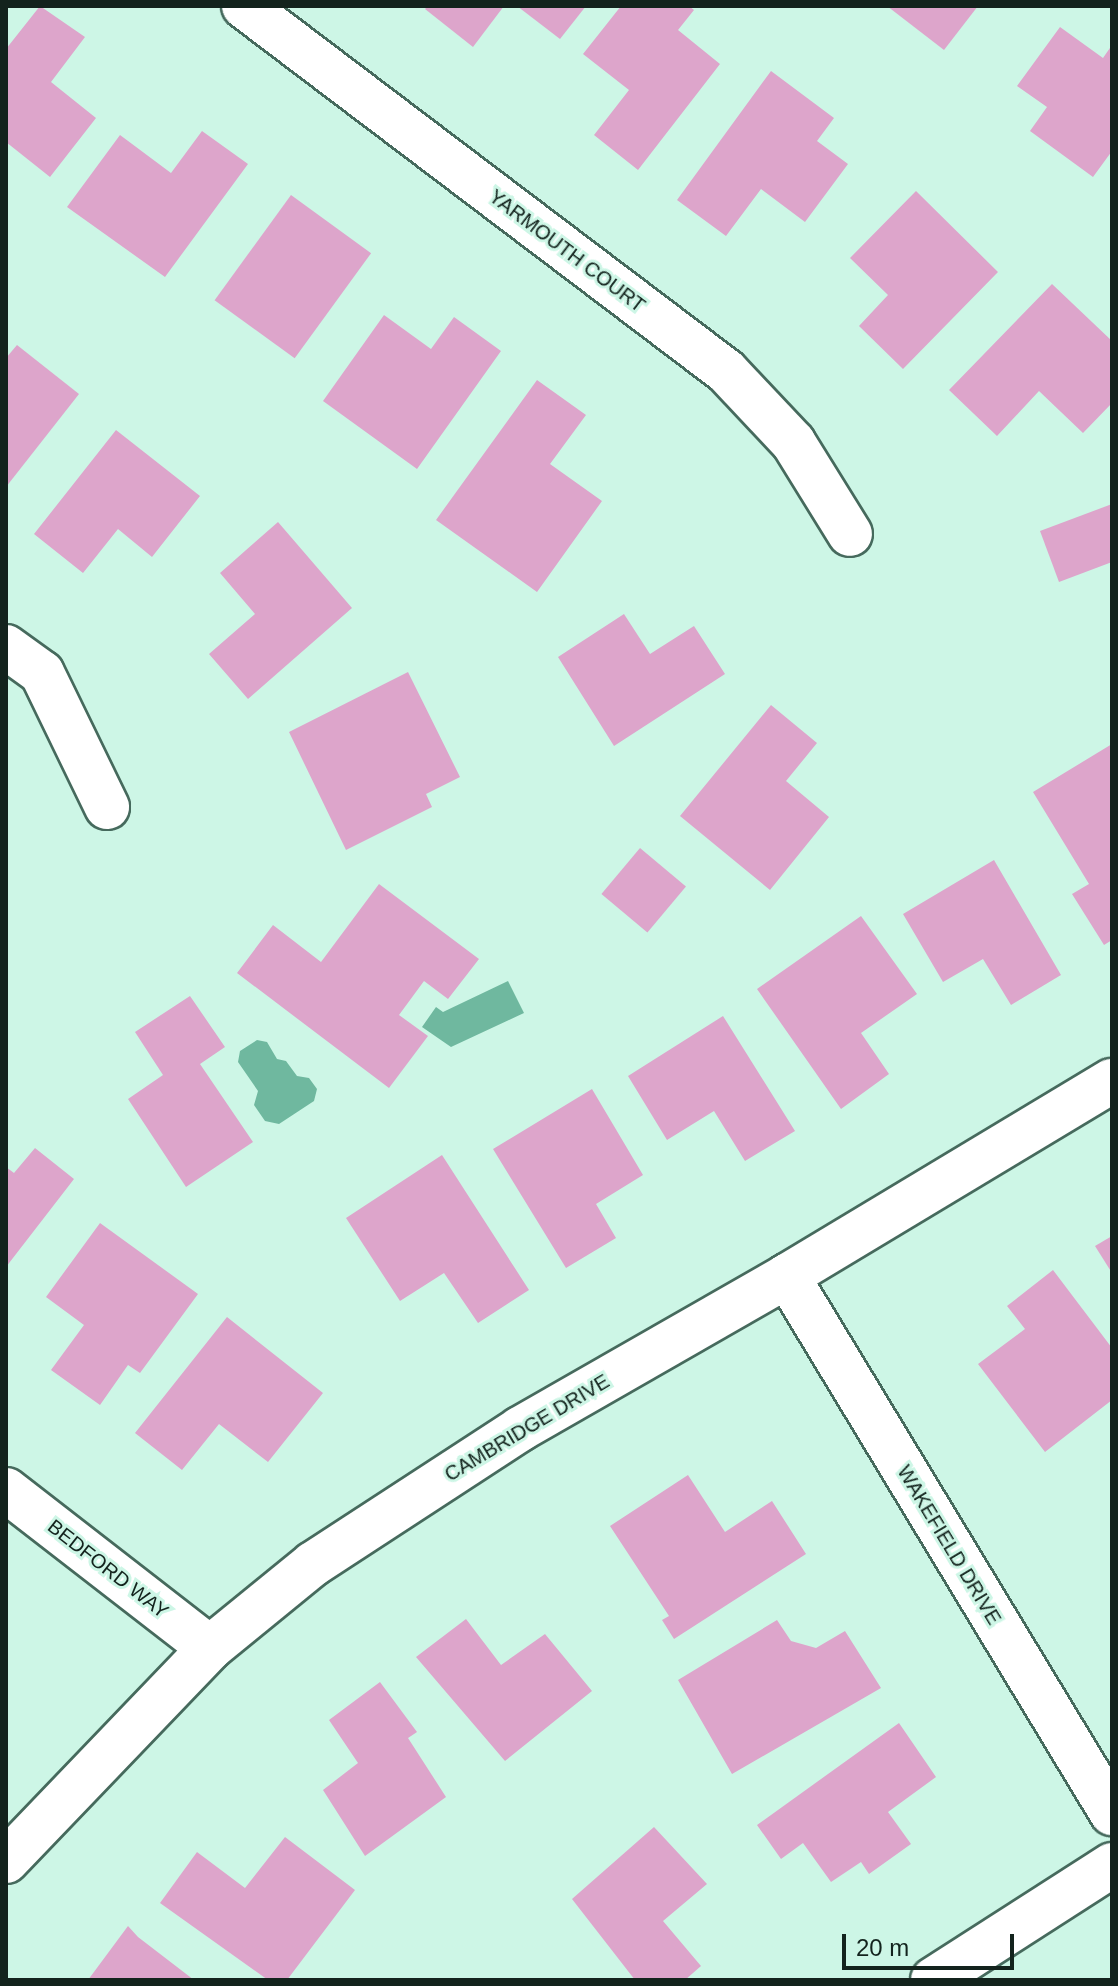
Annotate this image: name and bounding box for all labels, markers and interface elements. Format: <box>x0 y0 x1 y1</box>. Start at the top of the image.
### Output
street label: YARMOUTH COURT <box>484 184 650 318</box>
street label: CAMBRIDGE DRIVE <box>440 1369 614 1487</box>
street label: WAKEFIELD DRIVE <box>892 1461 1006 1629</box>
street label: BEDFORD WAY <box>43 1514 173 1624</box>
scale bar <box>846 1918 1018 1968</box>
text: 20 m <box>856 1934 909 1961</box>

